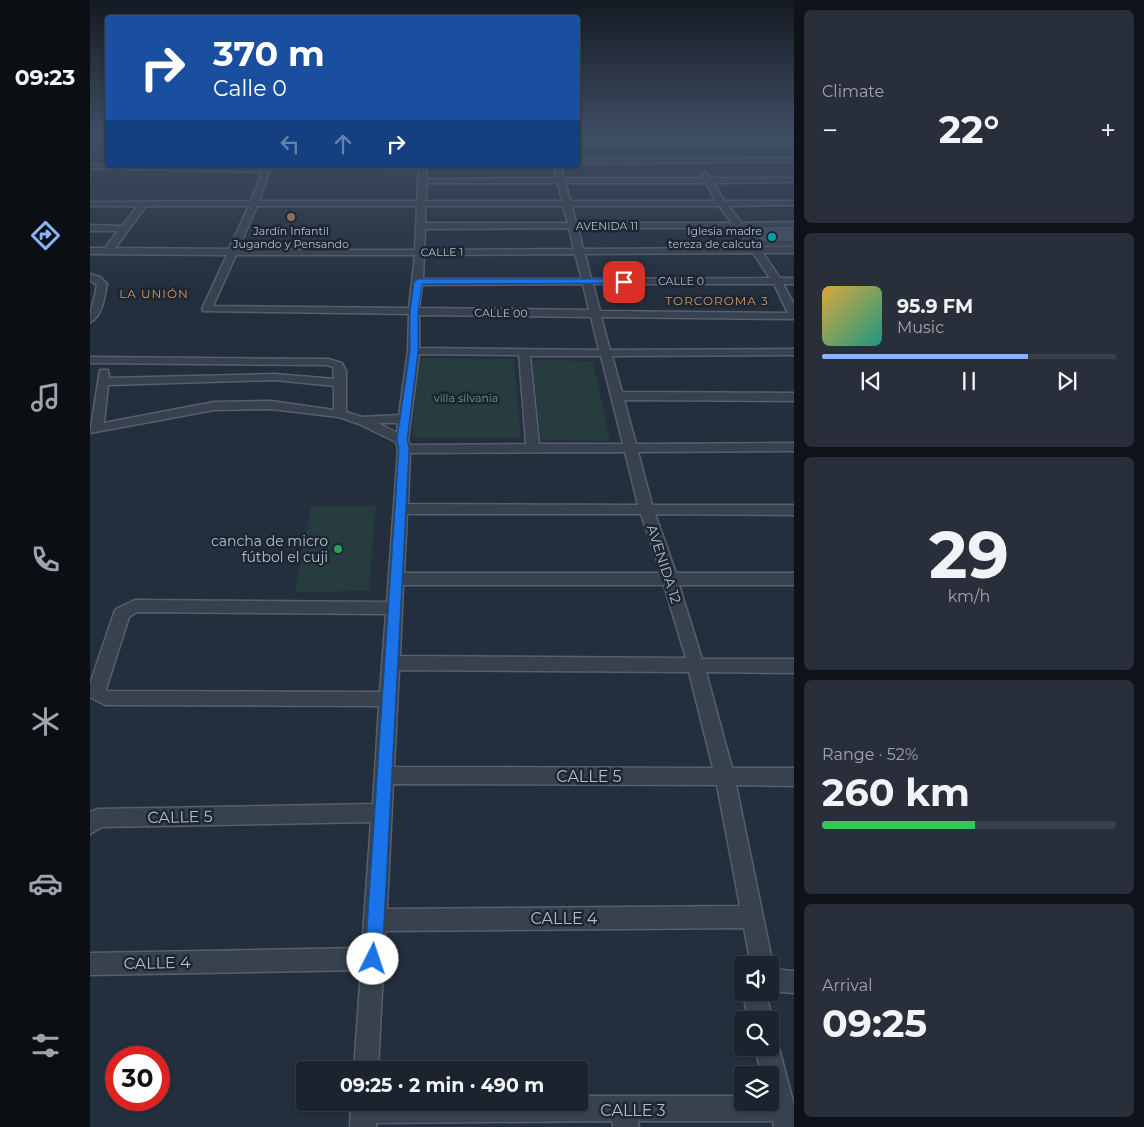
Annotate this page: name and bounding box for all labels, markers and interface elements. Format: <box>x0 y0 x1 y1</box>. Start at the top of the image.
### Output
text: 370 m <box>213 32 325 75</box>
icon: right <box>130 35 195 100</box>
text: 09:23 <box>15 64 75 91</box>
text: Calle 0 <box>213 75 287 102</box>
text: Climate <box>822 82 884 101</box>
text: 22° <box>939 106 999 153</box>
text: − <box>822 113 838 147</box>
text: + <box>1100 113 1116 147</box>
icon: left <box>276 130 304 158</box>
icon: ahead <box>329 130 357 158</box>
icon: right <box>382 130 410 158</box>
marker: Jardín Infantil Jugando y Pensando <box>285 211 297 223</box>
icon: directions <box>28 218 63 253</box>
street label: AVENIDA 11 <box>576 219 638 233</box>
place label: Jardín Infantil Jugando y Pensando <box>232 224 349 251</box>
place label: Iglesia madre tereza de calcuta <box>668 224 762 251</box>
marker: Iglesia madre tereza de calcuta <box>766 231 778 243</box>
street label: CALLE 1 <box>421 245 463 259</box>
pin <box>603 261 645 303</box>
icon: arrive <box>610 268 638 296</box>
street label: CALLE 0 <box>658 274 704 288</box>
district label: LA UNIÓN <box>119 286 189 301</box>
district label: TORCOROMA 3 <box>665 293 769 308</box>
text: 95.9 FM <box>897 295 973 318</box>
street label: CALLE 00 <box>474 306 528 320</box>
text: Music <box>897 318 944 337</box>
icon: previous <box>857 367 885 395</box>
icon: pause <box>955 367 983 395</box>
icon: next <box>1053 367 1081 395</box>
icon: music <box>28 380 63 415</box>
park label: villa silvania <box>434 391 498 405</box>
text: 29 <box>929 515 1009 594</box>
street label: AVENIDA 12 <box>643 522 685 606</box>
place label: cancha de micro fútbol el cuji <box>211 532 328 566</box>
icon: phone <box>28 542 63 577</box>
marker: cancha de micro fútbol el cuji <box>332 543 344 555</box>
text: km/h <box>948 587 990 606</box>
icon: climate <box>28 704 63 739</box>
text: Range · 52% <box>822 745 918 764</box>
street label: CALLE 5 <box>556 767 622 786</box>
text: 260 km <box>822 769 970 816</box>
street label: CALLE 5 <box>147 807 213 827</box>
icon: car <box>28 866 63 901</box>
street label: CALLE 4 <box>531 909 598 928</box>
position arrow <box>346 932 398 984</box>
street label: CALLE 4 <box>123 953 191 973</box>
map controls <box>734 956 779 1111</box>
button: sound <box>734 956 779 1001</box>
text: Arrival <box>822 976 872 995</box>
text: 09:25 <box>822 1000 927 1047</box>
button: search <box>734 1011 779 1056</box>
icon: filters <box>28 1028 63 1063</box>
speed limit sign: 30 <box>105 1046 170 1111</box>
button: layers <box>734 1066 779 1111</box>
text: 09:25 · 2 min · 490 m <box>340 1074 544 1097</box>
street label: CALLE 3 <box>600 1101 666 1120</box>

